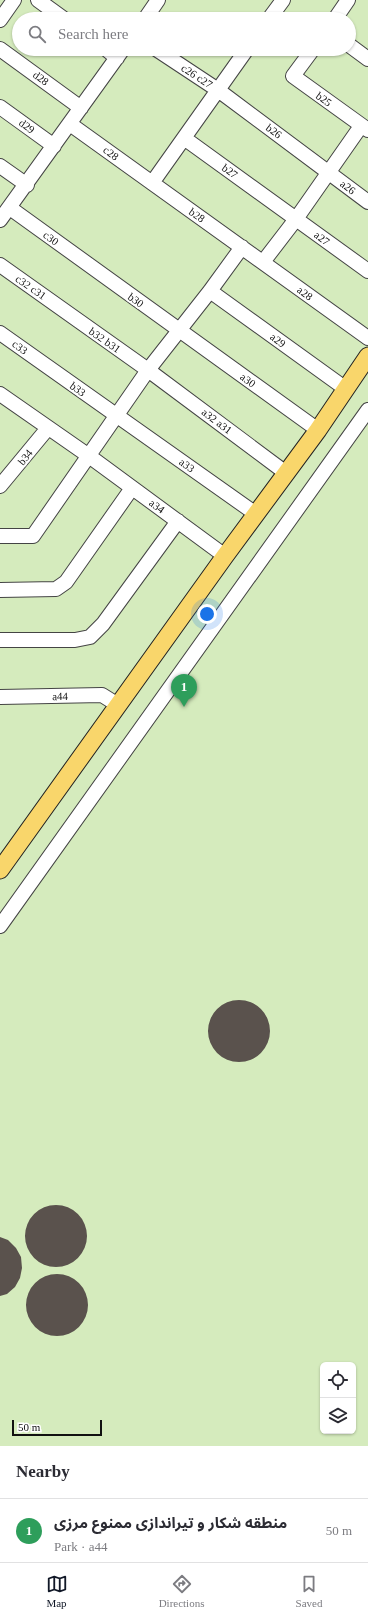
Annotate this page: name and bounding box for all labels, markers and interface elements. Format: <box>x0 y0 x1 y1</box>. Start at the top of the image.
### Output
search box <box>12 12 356 56</box>
icon: search <box>26 23 48 45</box>
text: Search here <box>58 26 128 42</box>
street label: c26 c27 <box>179 62 215 91</box>
street label: d28 <box>31 68 52 88</box>
street label: b25 <box>314 89 335 109</box>
street label: d29 <box>17 116 38 136</box>
street label: b26 <box>264 121 285 141</box>
street label: c28 <box>101 143 121 163</box>
street label: b27 <box>220 161 241 181</box>
street label: a26 <box>338 177 358 197</box>
street label: b28 <box>187 205 208 225</box>
street label: c30 <box>41 228 61 248</box>
street label: a27 <box>312 228 332 248</box>
street label: c32 c31 <box>13 272 49 302</box>
street label: a28 <box>295 283 315 303</box>
street label: b30 <box>126 290 147 310</box>
street label: b32 b31 <box>87 325 123 355</box>
street label: a29 <box>268 330 288 350</box>
street label: c33 <box>10 337 30 357</box>
street label: a30 <box>238 370 258 390</box>
street label: b33 <box>68 379 89 399</box>
street label: a32 a31 <box>200 406 234 436</box>
street label: b34 <box>15 446 35 467</box>
street label: a33 <box>177 456 197 475</box>
street label: a34 <box>147 496 167 516</box>
your location <box>197 604 217 624</box>
pin: 1 <box>171 674 197 707</box>
street label: a44 <box>52 690 69 702</box>
map controls <box>320 1362 356 1434</box>
button: locate <box>320 1362 356 1398</box>
button: layers <box>320 1398 356 1434</box>
scale bar <box>12 1418 102 1437</box>
text: 50 m <box>18 1421 40 1433</box>
text: Nearby <box>16 1462 70 1481</box>
text: منطقه شکار و تیراندازی ممنوع مرزی <box>54 1515 287 1531</box>
text: 1 <box>26 1523 32 1538</box>
text: 50 m <box>326 1523 352 1538</box>
text: Park · a44 <box>54 1539 107 1554</box>
tab: Map <box>46 1573 68 1609</box>
tab: Directions <box>159 1573 204 1609</box>
tab: Saved <box>296 1573 322 1609</box>

